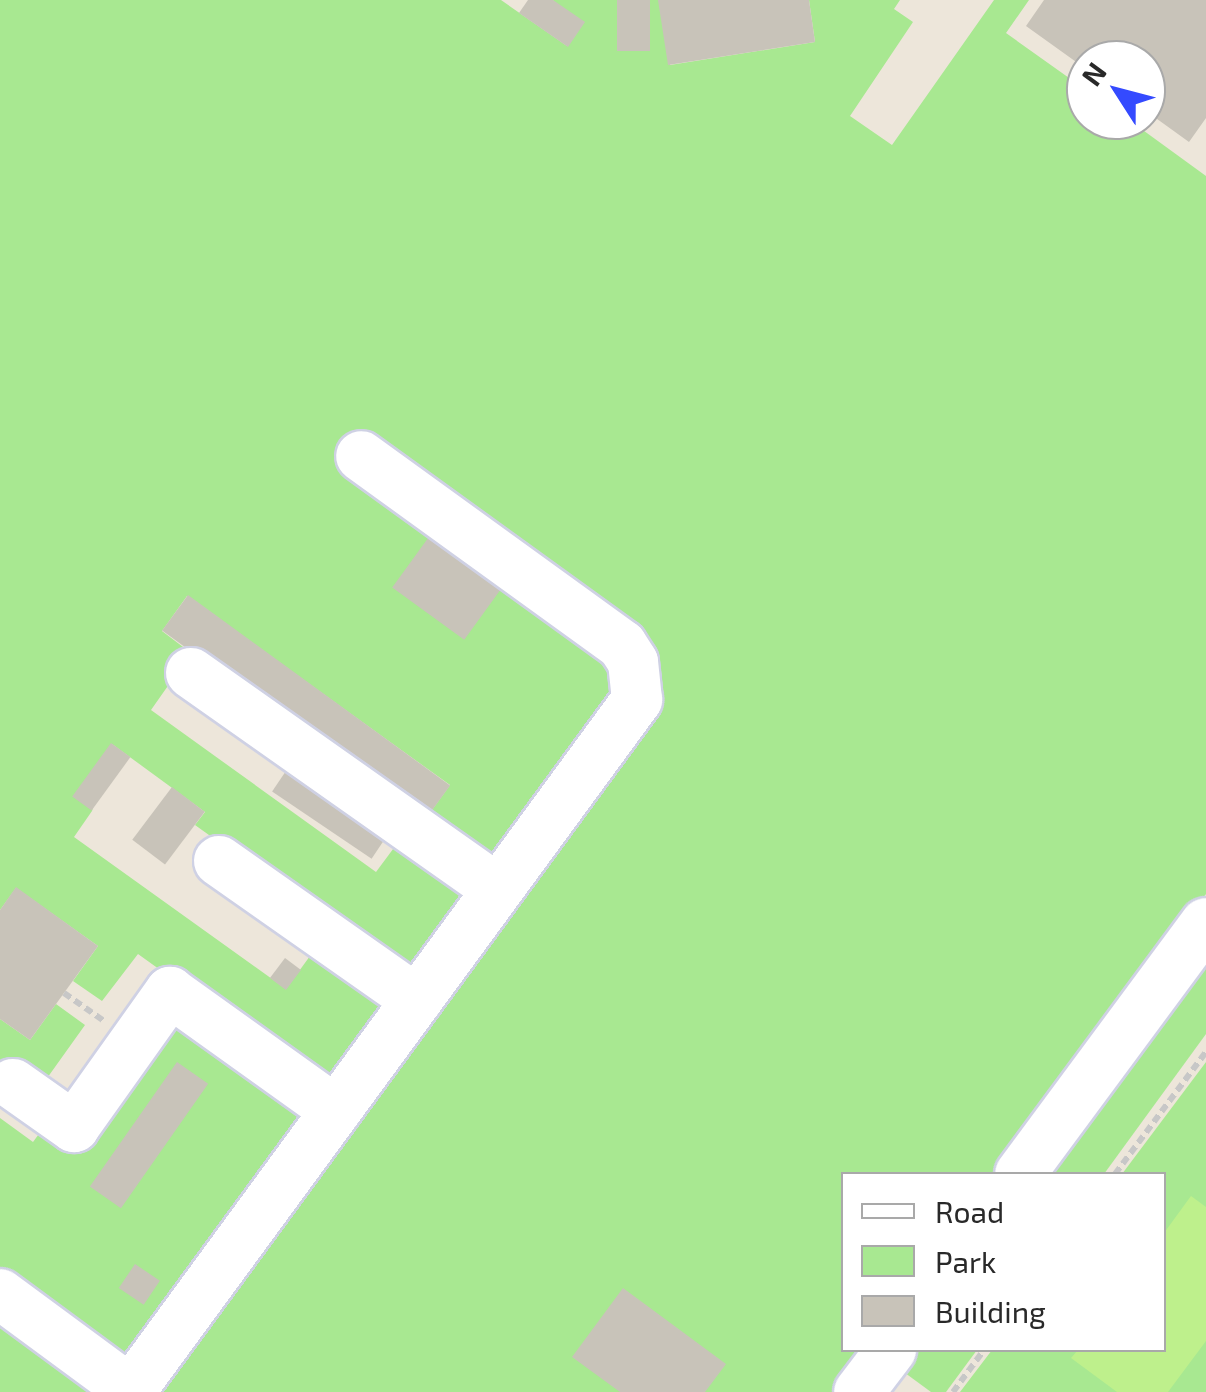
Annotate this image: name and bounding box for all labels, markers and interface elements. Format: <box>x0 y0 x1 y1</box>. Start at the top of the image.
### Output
north arrow <box>1066 40 1166 140</box>
text: N <box>1074 55 1113 92</box>
legend <box>841 1172 1166 1352</box>
text: Road <box>935 1193 1004 1229</box>
text: Park <box>935 1243 996 1279</box>
text: Building <box>935 1293 1046 1329</box>

